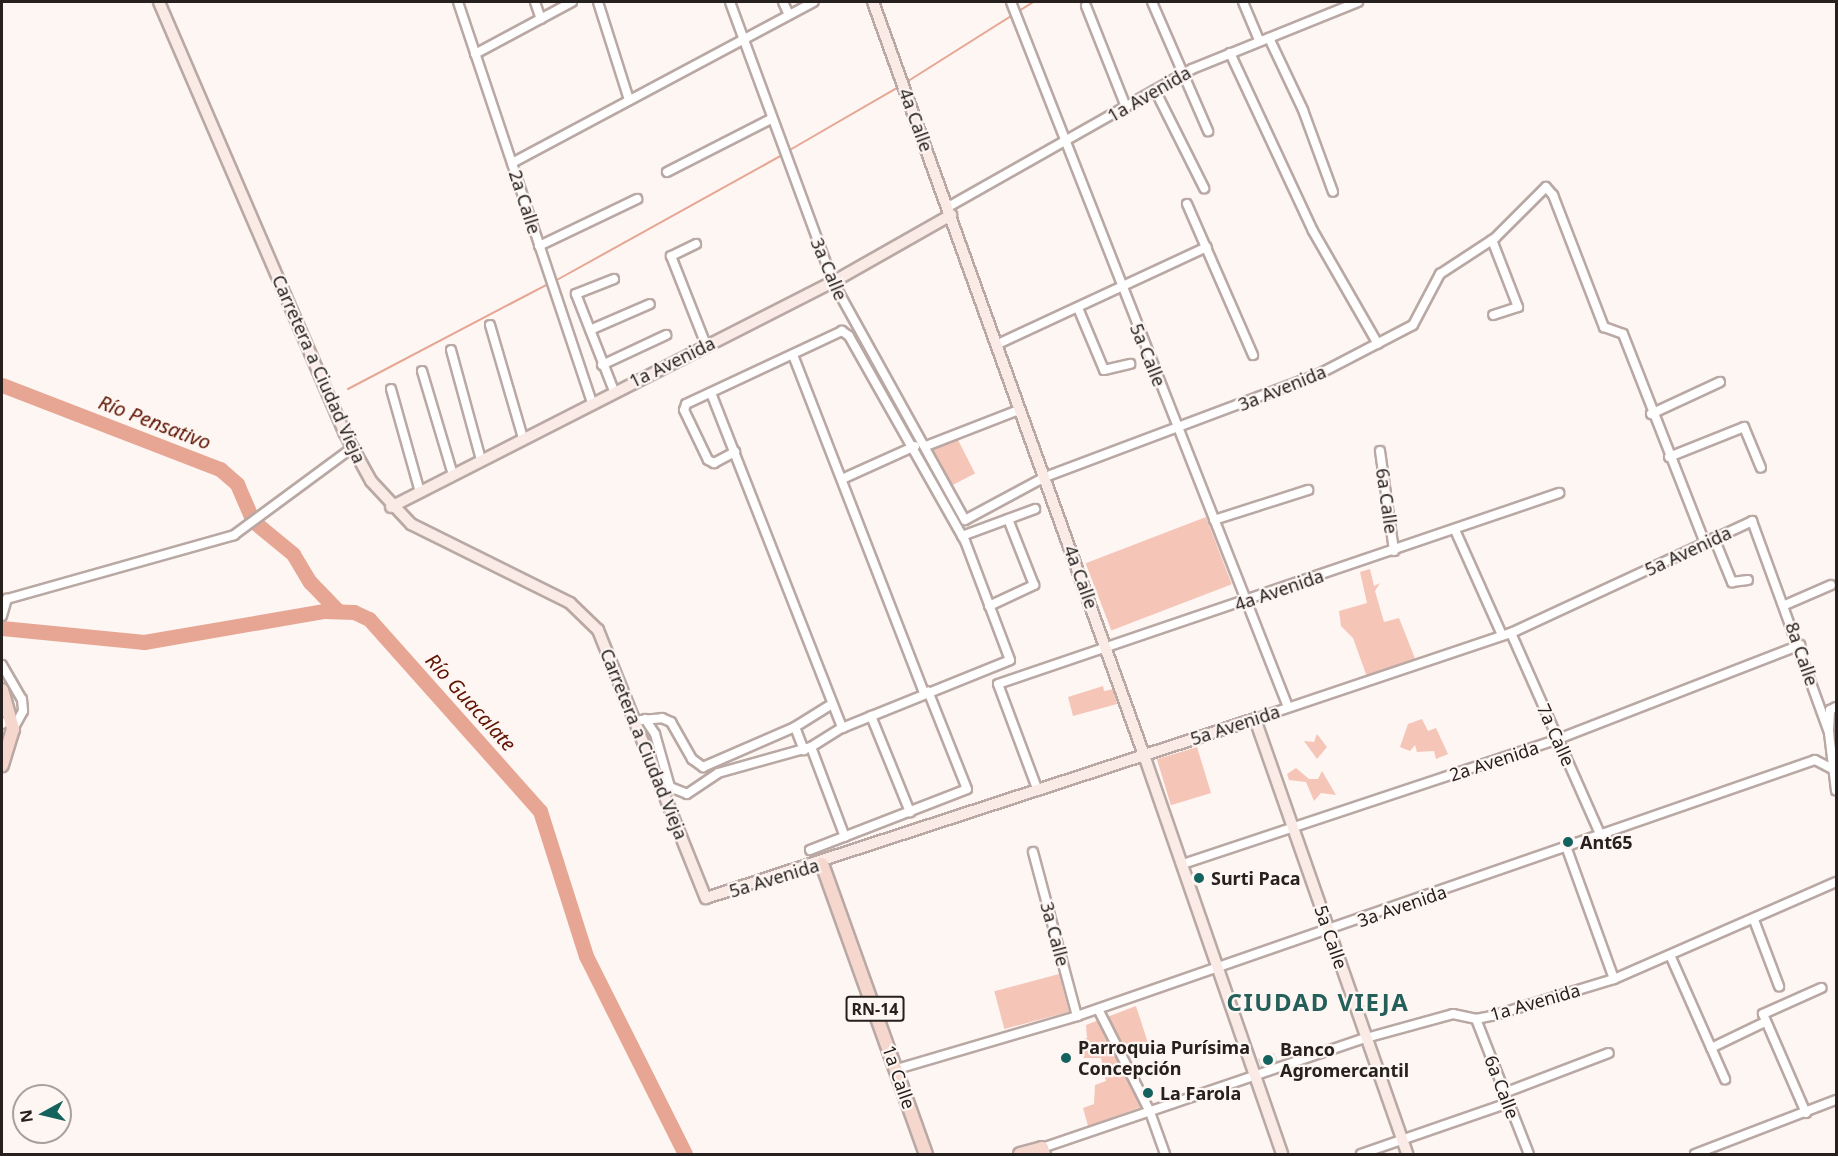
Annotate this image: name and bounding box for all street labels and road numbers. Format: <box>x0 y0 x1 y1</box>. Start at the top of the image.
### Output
street label: 1a Avenida <box>1103 61 1195 127</box>
street label: 4a Calle <box>895 85 937 155</box>
street label: 2a Calle <box>505 167 545 237</box>
street label: 3a Calle <box>806 234 852 304</box>
street label: Carretera a Ciudad Vieja <box>268 272 370 466</box>
street label: 5a Calle <box>1126 320 1170 390</box>
street label: 1a Avenida <box>626 332 718 392</box>
street label: 3a Avenida <box>1235 361 1329 415</box>
street label: 6a Calle <box>1372 467 1402 535</box>
street label: 5a Avenida <box>1641 522 1735 580</box>
street label: 4a Calle <box>1060 542 1102 612</box>
street label: 4a Avenida <box>1232 565 1326 615</box>
street label: 8a Calle <box>1781 619 1823 689</box>
street label: Carretera a Ciudad Vieja <box>596 645 692 843</box>
street label: 5a Avenida <box>1188 700 1282 750</box>
street label: 7a Calle <box>1533 700 1579 770</box>
street label: 2a Avenida <box>1447 736 1541 786</box>
street label: 5a Avenida <box>726 854 822 902</box>
street label: 3a Avenida <box>1355 881 1449 931</box>
street label: 3a Calle <box>1036 899 1074 969</box>
street label: 5a Calle <box>1310 902 1352 972</box>
street label: 1a Avenida <box>1487 979 1583 1025</box>
road number: RN-14 <box>845 996 905 1022</box>
street label: 1a Calle <box>878 1042 920 1112</box>
street label: 6a Calle <box>1480 1052 1524 1122</box>

